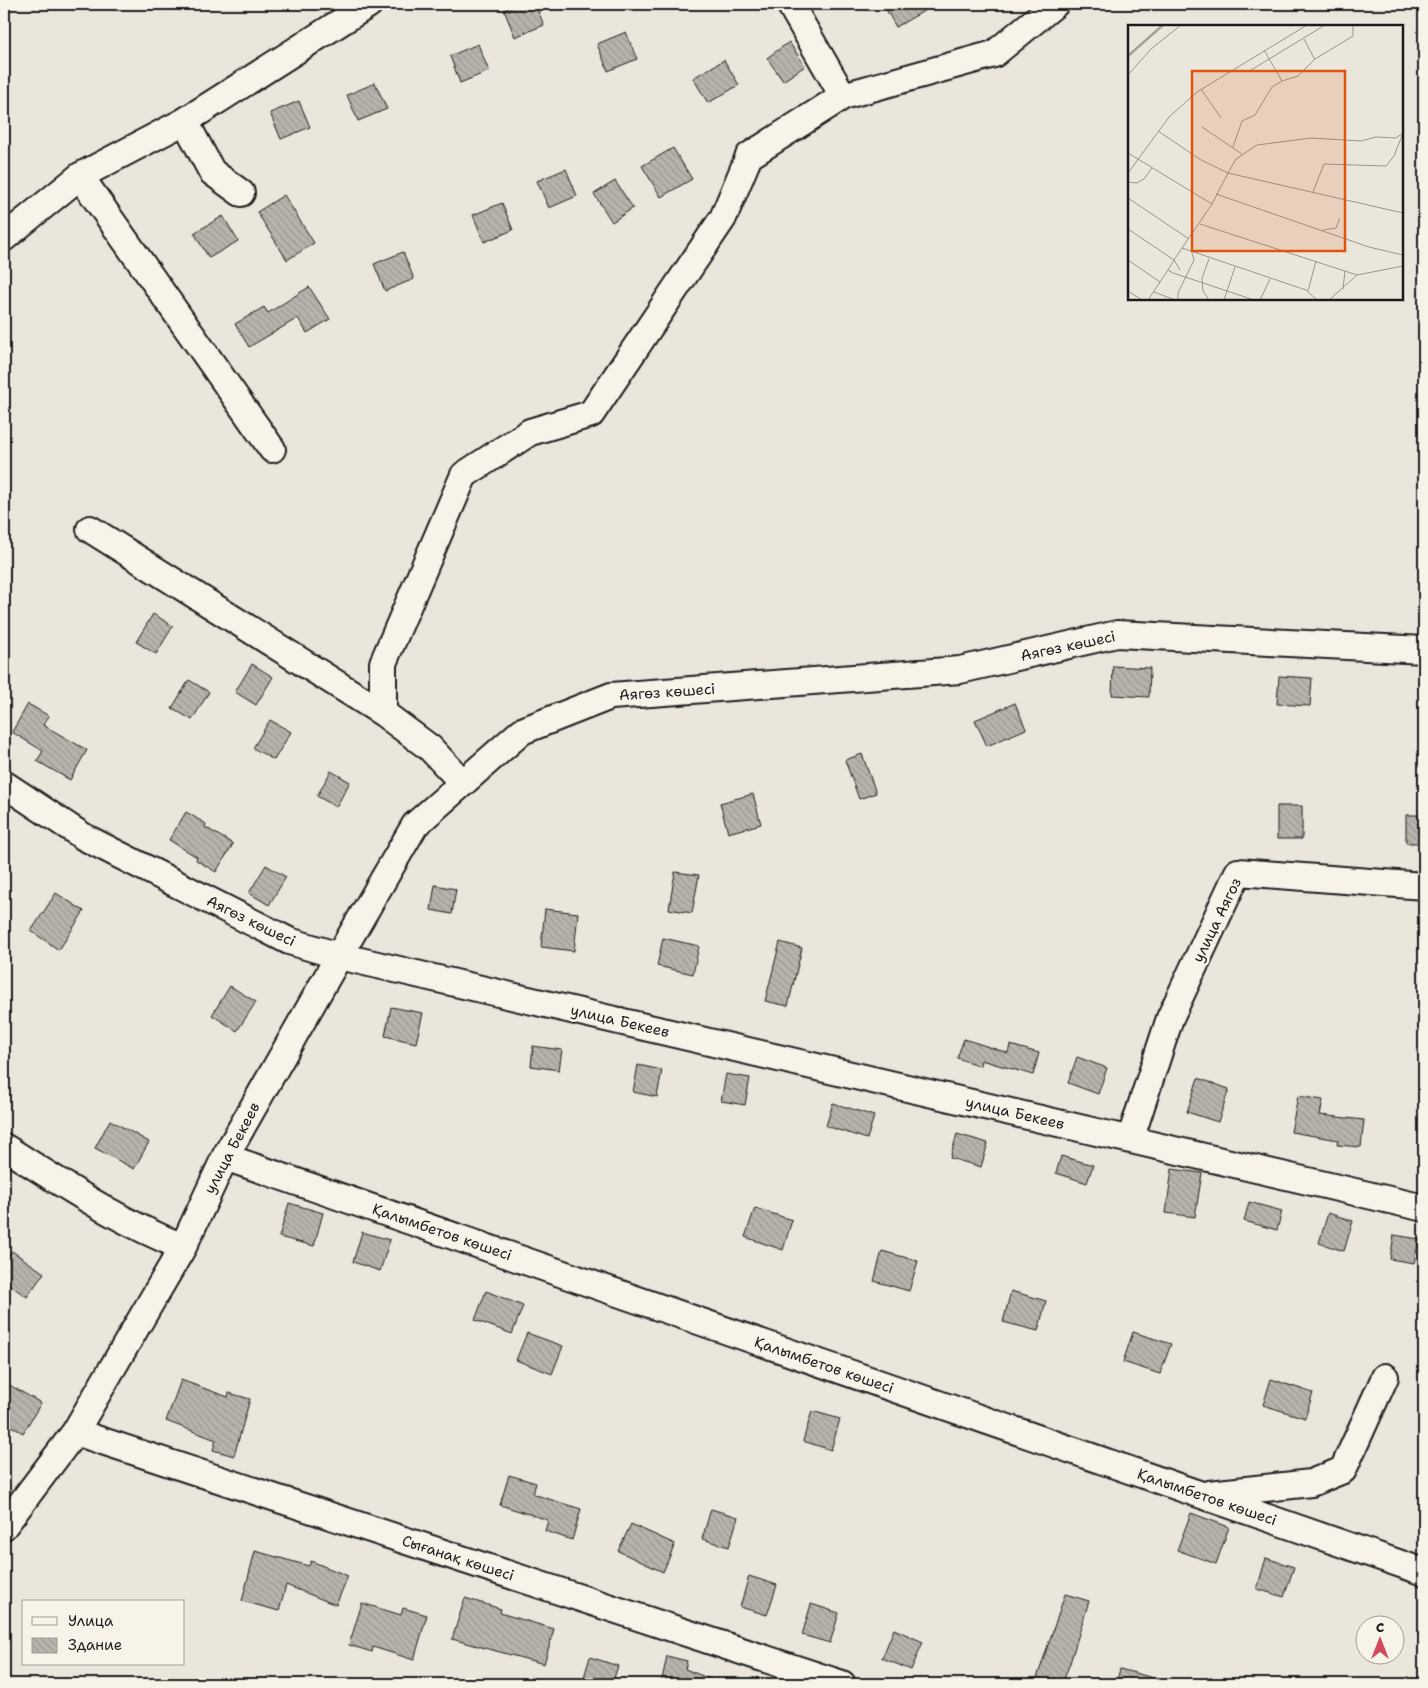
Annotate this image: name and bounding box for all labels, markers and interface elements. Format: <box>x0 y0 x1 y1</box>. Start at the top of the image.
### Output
inset map <box>1128 25 1403 300</box>
street label: Аягөз көшесі <box>1019 626 1117 666</box>
street label: Аягөз көшесі <box>618 679 716 705</box>
street label: улица Аягоз <box>1188 874 1246 966</box>
street label: Аягөз көшесі <box>203 891 299 951</box>
street label: улица Бекеев <box>569 1000 671 1042</box>
street label: улица Бекеев <box>964 1092 1066 1134</box>
street label: улица Бекеев <box>199 1099 265 1197</box>
street label: Қалымбетов көшесі <box>370 1199 514 1265</box>
street label: Қалымбетов көшесі <box>752 1332 896 1398</box>
street label: Қалымбетов көшесі <box>1135 1464 1279 1530</box>
street label: Сығанақ көшесі <box>399 1530 517 1586</box>
legend <box>22 1600 185 1666</box>
text: Улица <box>68 1611 114 1631</box>
north arrow <box>1356 1616 1406 1666</box>
text: С <box>1376 1618 1384 1636</box>
text: Здание <box>68 1635 122 1655</box>

